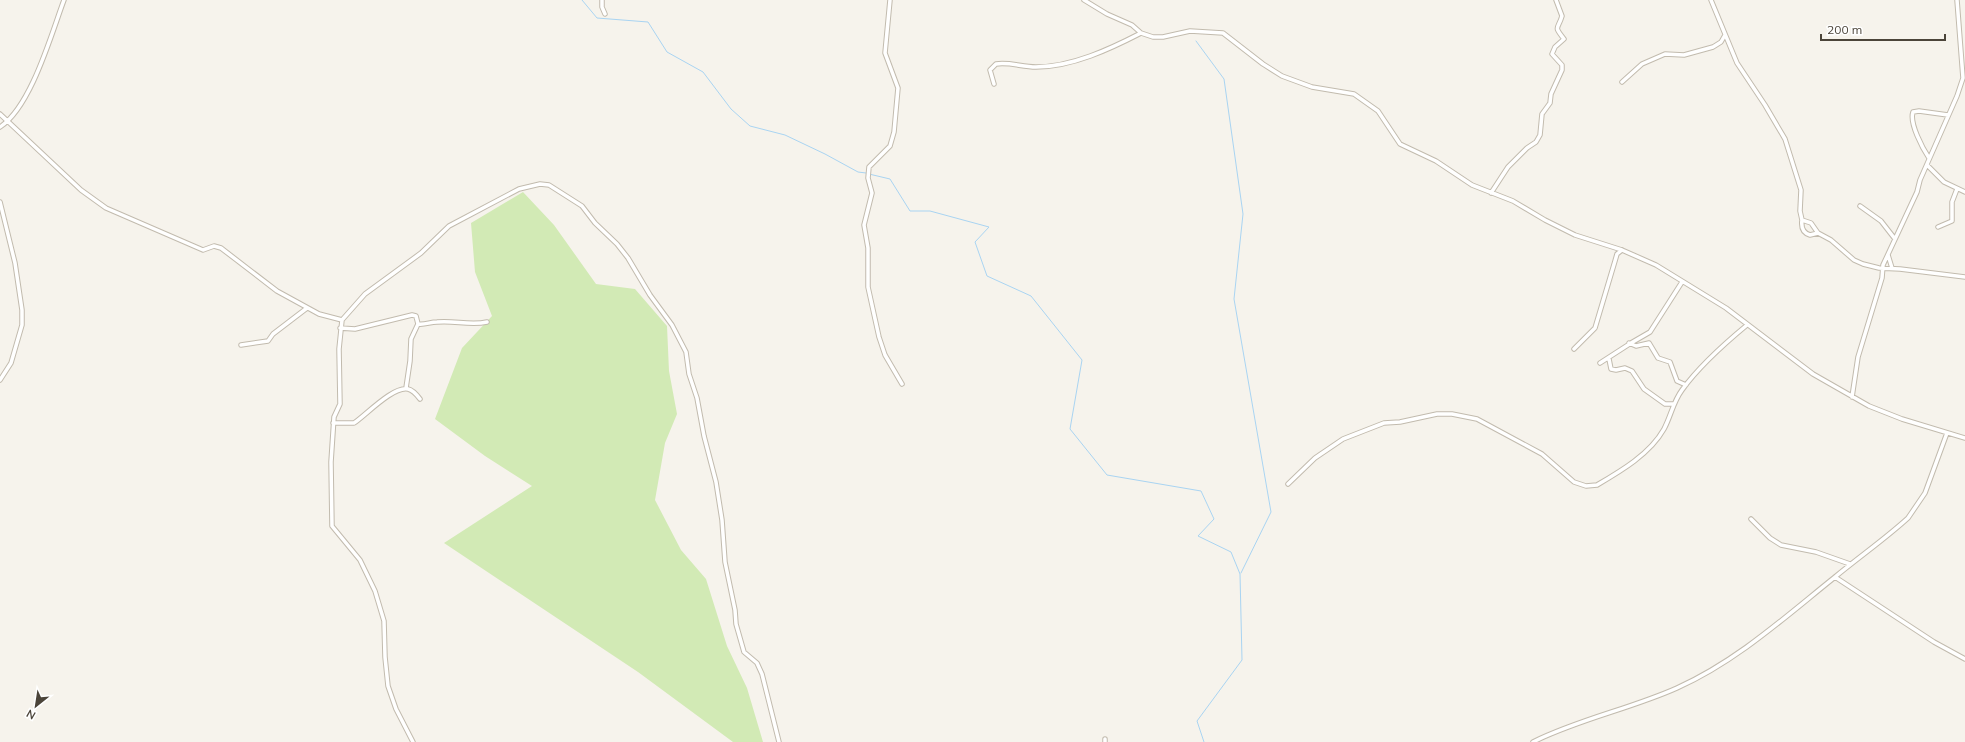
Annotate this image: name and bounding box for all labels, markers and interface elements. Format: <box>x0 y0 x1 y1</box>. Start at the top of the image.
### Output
scale bar <box>1821 16 1945 42</box>
text: 200 m <box>1827 22 1862 37</box>
north arrow <box>16 686 56 726</box>
text: N <box>24 707 38 723</box>

